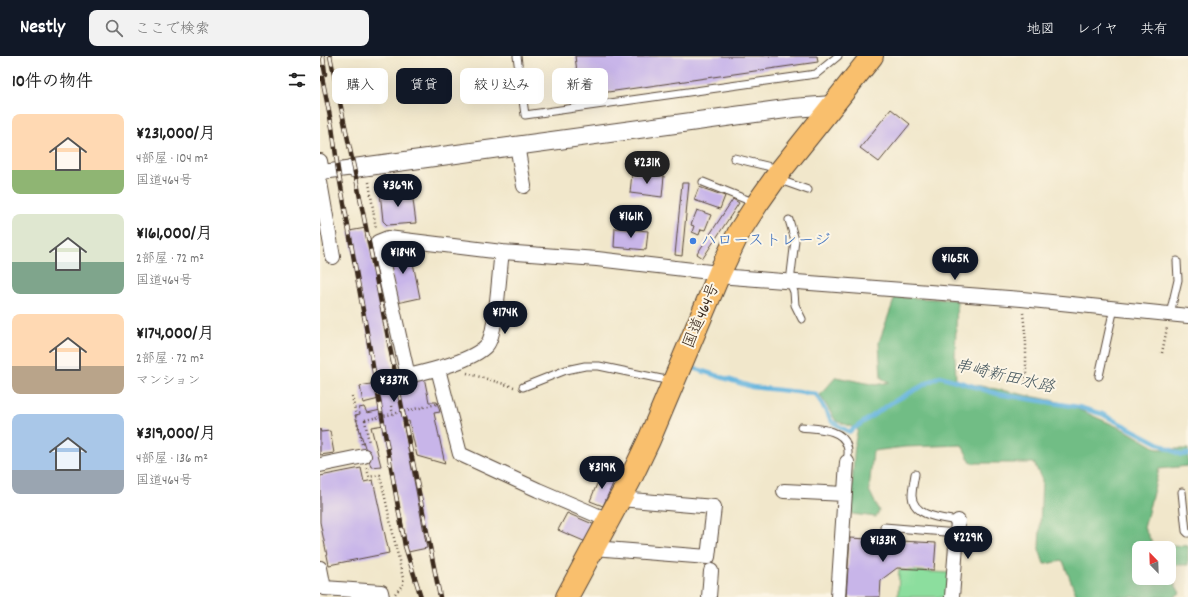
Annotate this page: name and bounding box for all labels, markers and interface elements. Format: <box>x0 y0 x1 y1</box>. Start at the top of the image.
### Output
search box <box>89 10 369 46</box>
text: Nestly <box>20 15 65 42</box>
icon: search <box>103 17 125 39</box>
text: ここで検索 <box>135 19 210 41</box>
text: 地図 <box>1027 20 1055 40</box>
text: レイヤ <box>1077 20 1118 40</box>
text: 共有 <box>1140 20 1168 40</box>
chip: 購入 <box>332 68 388 104</box>
chip: 賃貸 <box>396 68 452 104</box>
chip: 絞り込み <box>460 68 544 104</box>
chip: 新着 <box>552 68 608 104</box>
icon: filters <box>286 69 308 91</box>
text: 10件の物件 <box>12 71 93 95</box>
text: ¥231,000/月 <box>136 123 216 147</box>
icon: home <box>44 130 92 178</box>
text: 4部屋 · 104 m² <box>136 150 208 169</box>
pin: ¥231K <box>619 151 675 185</box>
text: ¥231K <box>634 154 660 173</box>
text: 国道464号 <box>136 172 192 191</box>
pin: ¥369K <box>370 174 426 208</box>
text: ¥369K <box>383 177 413 196</box>
pin: ¥161K <box>603 205 659 239</box>
text: ¥161K <box>619 208 643 227</box>
text: ¥161,000/月 <box>136 223 213 247</box>
icon: home <box>44 230 92 278</box>
place label: ハローストレージ <box>701 230 830 253</box>
marker: ハローストレージ <box>688 236 698 246</box>
pin: ¥184K <box>375 241 431 275</box>
text: ¥184K <box>390 244 416 263</box>
pin: ¥165K <box>927 247 983 281</box>
text: 2部屋 · 72 m² <box>136 250 204 269</box>
text: ¥165K <box>941 250 969 269</box>
text: 国道464号 <box>136 272 192 291</box>
street label: 国道464号 <box>678 280 726 352</box>
pin: ¥174K <box>477 301 533 335</box>
text: ¥174K <box>492 304 518 323</box>
text: ¥174,000/月 <box>136 323 214 347</box>
icon: home <box>44 330 92 378</box>
text: 2部屋 · 72 m² <box>136 350 204 369</box>
water label: 串崎新田水路 <box>952 355 1057 401</box>
pin: ¥337K <box>366 369 422 403</box>
text: マンション <box>136 372 200 391</box>
text: ¥337K <box>380 372 408 391</box>
text: ¥319,000/月 <box>136 423 216 447</box>
icon: home <box>44 430 92 478</box>
text: 4部屋 · 136 m² <box>136 450 208 469</box>
pin: ¥319K <box>574 456 630 490</box>
text: ¥319K <box>589 459 615 478</box>
text: 国道464号 <box>136 472 192 491</box>
pin: ¥229K <box>940 526 996 560</box>
pin: ¥133K <box>855 529 911 563</box>
text: ¥229K <box>953 529 983 548</box>
text: ¥133K <box>870 532 896 551</box>
north arrow <box>1132 541 1176 585</box>
map controls <box>1132 541 1176 585</box>

